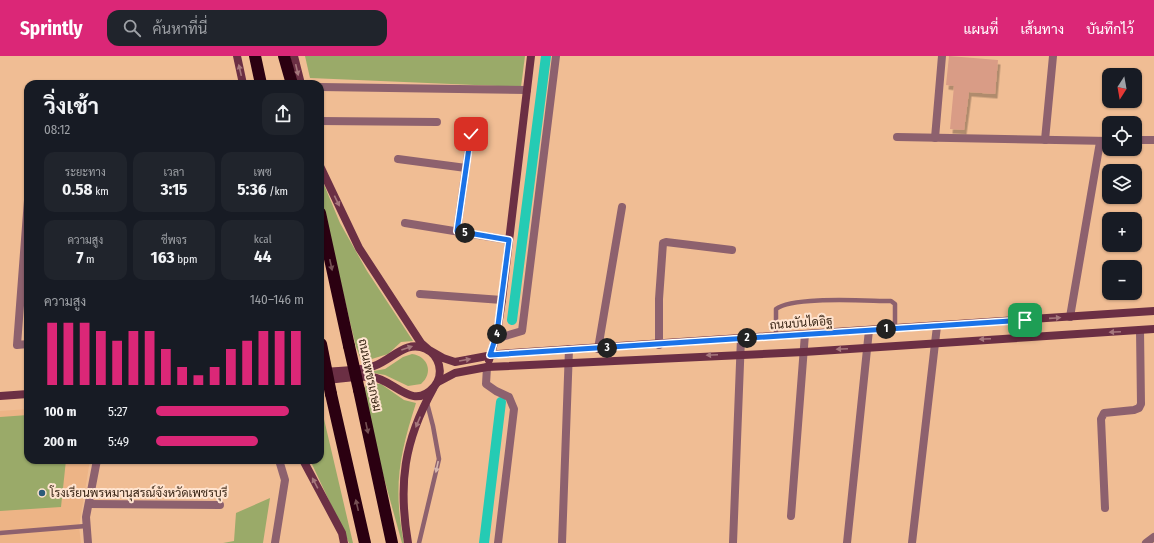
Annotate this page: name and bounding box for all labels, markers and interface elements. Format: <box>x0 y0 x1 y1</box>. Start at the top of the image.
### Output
search box <box>107 10 387 46</box>
text: Sprintly <box>20 17 83 40</box>
icon: search <box>121 17 143 39</box>
text: ค้นหาที่นี่ <box>153 20 207 38</box>
text: แผนที่ <box>963 21 998 38</box>
text: เส้นทาง <box>1020 21 1064 38</box>
text: บันทึกไว้ <box>1086 21 1134 38</box>
one-way arrow <box>237 64 243 76</box>
one-way arrow <box>295 64 301 76</box>
north arrow <box>1102 68 1142 108</box>
map controls <box>1102 68 1142 300</box>
text: วิ่งเช้า <box>44 93 99 120</box>
button: share <box>262 93 304 135</box>
button: locate <box>1102 116 1142 156</box>
pin <box>454 117 488 151</box>
text: 08:12 <box>44 122 70 137</box>
icon: check <box>460 123 482 145</box>
button: layers <box>1102 164 1142 204</box>
text: ระยะทาง <box>65 166 106 179</box>
text: เวลา <box>164 166 184 179</box>
text: เพซ <box>254 166 272 179</box>
text: 0.58 <box>62 179 93 200</box>
text: 3:15 <box>161 179 187 200</box>
text: 5:36 <box>237 179 267 200</box>
text: km <box>93 185 109 198</box>
text: /km <box>267 185 288 198</box>
one-way arrow <box>334 196 340 207</box>
button: + <box>1102 212 1142 252</box>
pin: 5 <box>455 223 475 243</box>
text: 5 <box>462 226 468 239</box>
text: kcal <box>254 233 272 246</box>
text: ความสูง <box>67 234 103 247</box>
text: ชีพจร <box>161 234 187 247</box>
text: 44 <box>254 246 271 267</box>
text: 7 <box>76 247 83 268</box>
text: 163 <box>151 247 175 268</box>
text: m <box>83 253 94 266</box>
text: bpm <box>175 253 197 266</box>
one-way arrow <box>329 259 335 271</box>
button: − <box>1102 260 1142 300</box>
text: 140–146 m <box>250 292 304 307</box>
text: ความสูง <box>44 294 86 309</box>
pin <box>1008 303 1042 337</box>
icon: arrive <box>1014 309 1036 331</box>
street label: ถนนบันไดอิฐ <box>769 313 833 333</box>
one-way arrow <box>1049 314 1061 321</box>
pin: 1 <box>876 319 896 339</box>
text: 1 <box>884 322 888 335</box>
pin: 4 <box>487 324 507 344</box>
text: 4 <box>494 327 500 340</box>
pin: 2 <box>737 328 757 348</box>
one-way arrow <box>1109 329 1121 336</box>
text: 2 <box>744 331 750 344</box>
one-way arrow <box>979 336 991 343</box>
street label: ถนนเพชรเกษม <box>355 337 385 413</box>
pin: 3 <box>597 338 617 358</box>
text: 3 <box>604 341 610 354</box>
one-way arrow <box>401 345 413 351</box>
one-way arrow <box>836 346 848 353</box>
one-way arrow <box>706 352 718 359</box>
one-way arrow <box>459 357 471 363</box>
text: 100 m <box>44 404 76 419</box>
text: 5:27 <box>108 404 128 419</box>
one-way arrow <box>415 416 421 427</box>
one-way arrow <box>365 422 371 434</box>
text: 200 m <box>44 434 77 449</box>
text: 5:49 <box>108 434 129 449</box>
one-way arrow <box>434 461 440 473</box>
one-way arrow <box>312 477 319 489</box>
place label: โรงเรียนพรหมานุสรณ์จังหวัดเพชรบุรี <box>49 485 228 502</box>
marker: โรงเรียนพรหมานุสรณ์จังหวัดเพชรบุรี <box>37 488 47 498</box>
one-way arrow <box>353 499 359 511</box>

